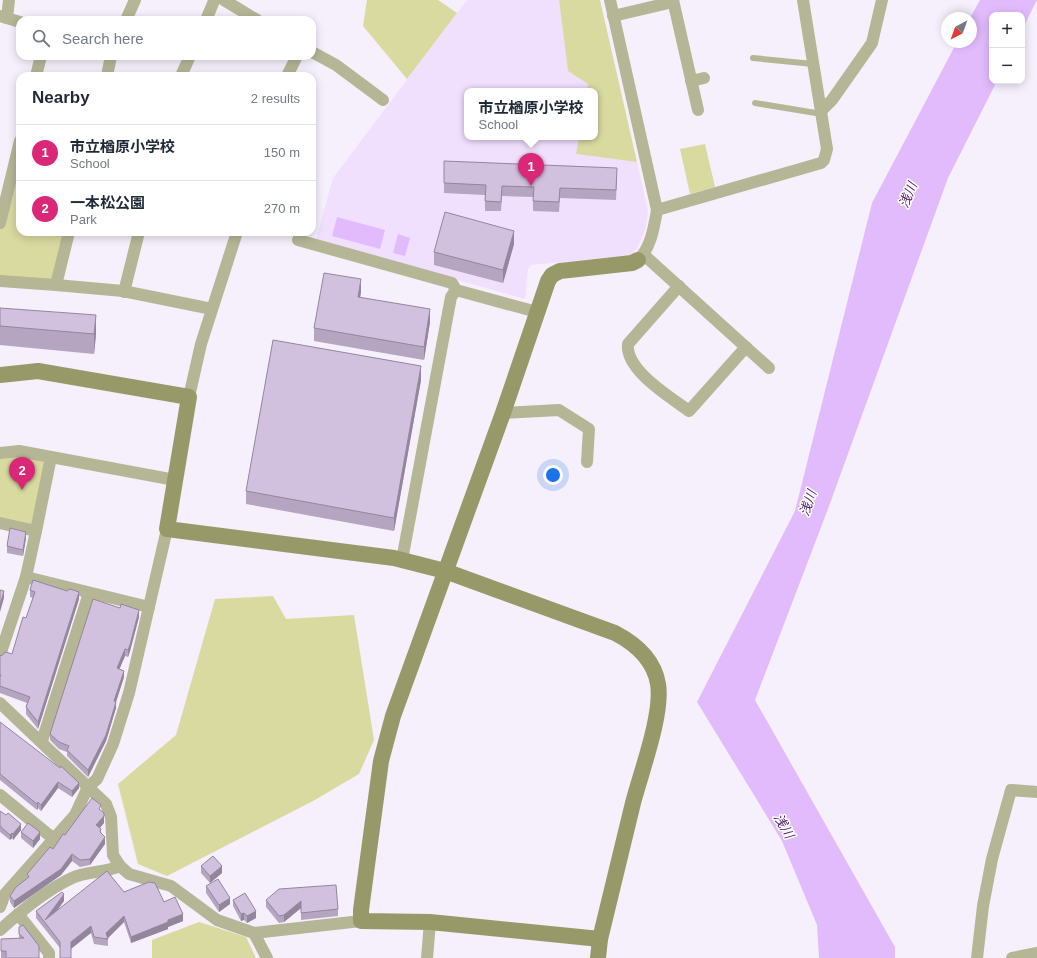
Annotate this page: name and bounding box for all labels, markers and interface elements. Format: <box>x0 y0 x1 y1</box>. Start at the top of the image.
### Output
north arrow <box>941 12 977 48</box>
map controls <box>989 12 1025 84</box>
button: + <box>989 12 1025 48</box>
search box <box>16 16 316 60</box>
icon: search <box>30 27 52 49</box>
text: Search here <box>62 30 144 47</box>
button: − <box>989 48 1025 84</box>
text: Nearby <box>32 88 90 107</box>
popup <box>464 88 598 140</box>
text: 2 results <box>251 91 300 106</box>
text: 市立楢原小学校 <box>478 99 584 116</box>
text: School <box>478 117 518 132</box>
text: 市立楢原小学校 <box>70 138 175 155</box>
text: 1 <box>41 145 49 160</box>
text: 150 m <box>264 145 300 160</box>
pin: 1 <box>518 153 544 186</box>
text: School <box>70 156 110 171</box>
water label: 浅川 <box>896 178 921 210</box>
text: 一本松公園 <box>70 194 145 211</box>
text: 2 <box>41 201 49 216</box>
text: 270 m <box>264 201 300 216</box>
text: Park <box>70 212 97 227</box>
pin: 2 <box>9 457 35 490</box>
your location <box>543 465 563 485</box>
water label: 浅川 <box>797 486 820 518</box>
water label: 浅川 <box>771 811 798 843</box>

